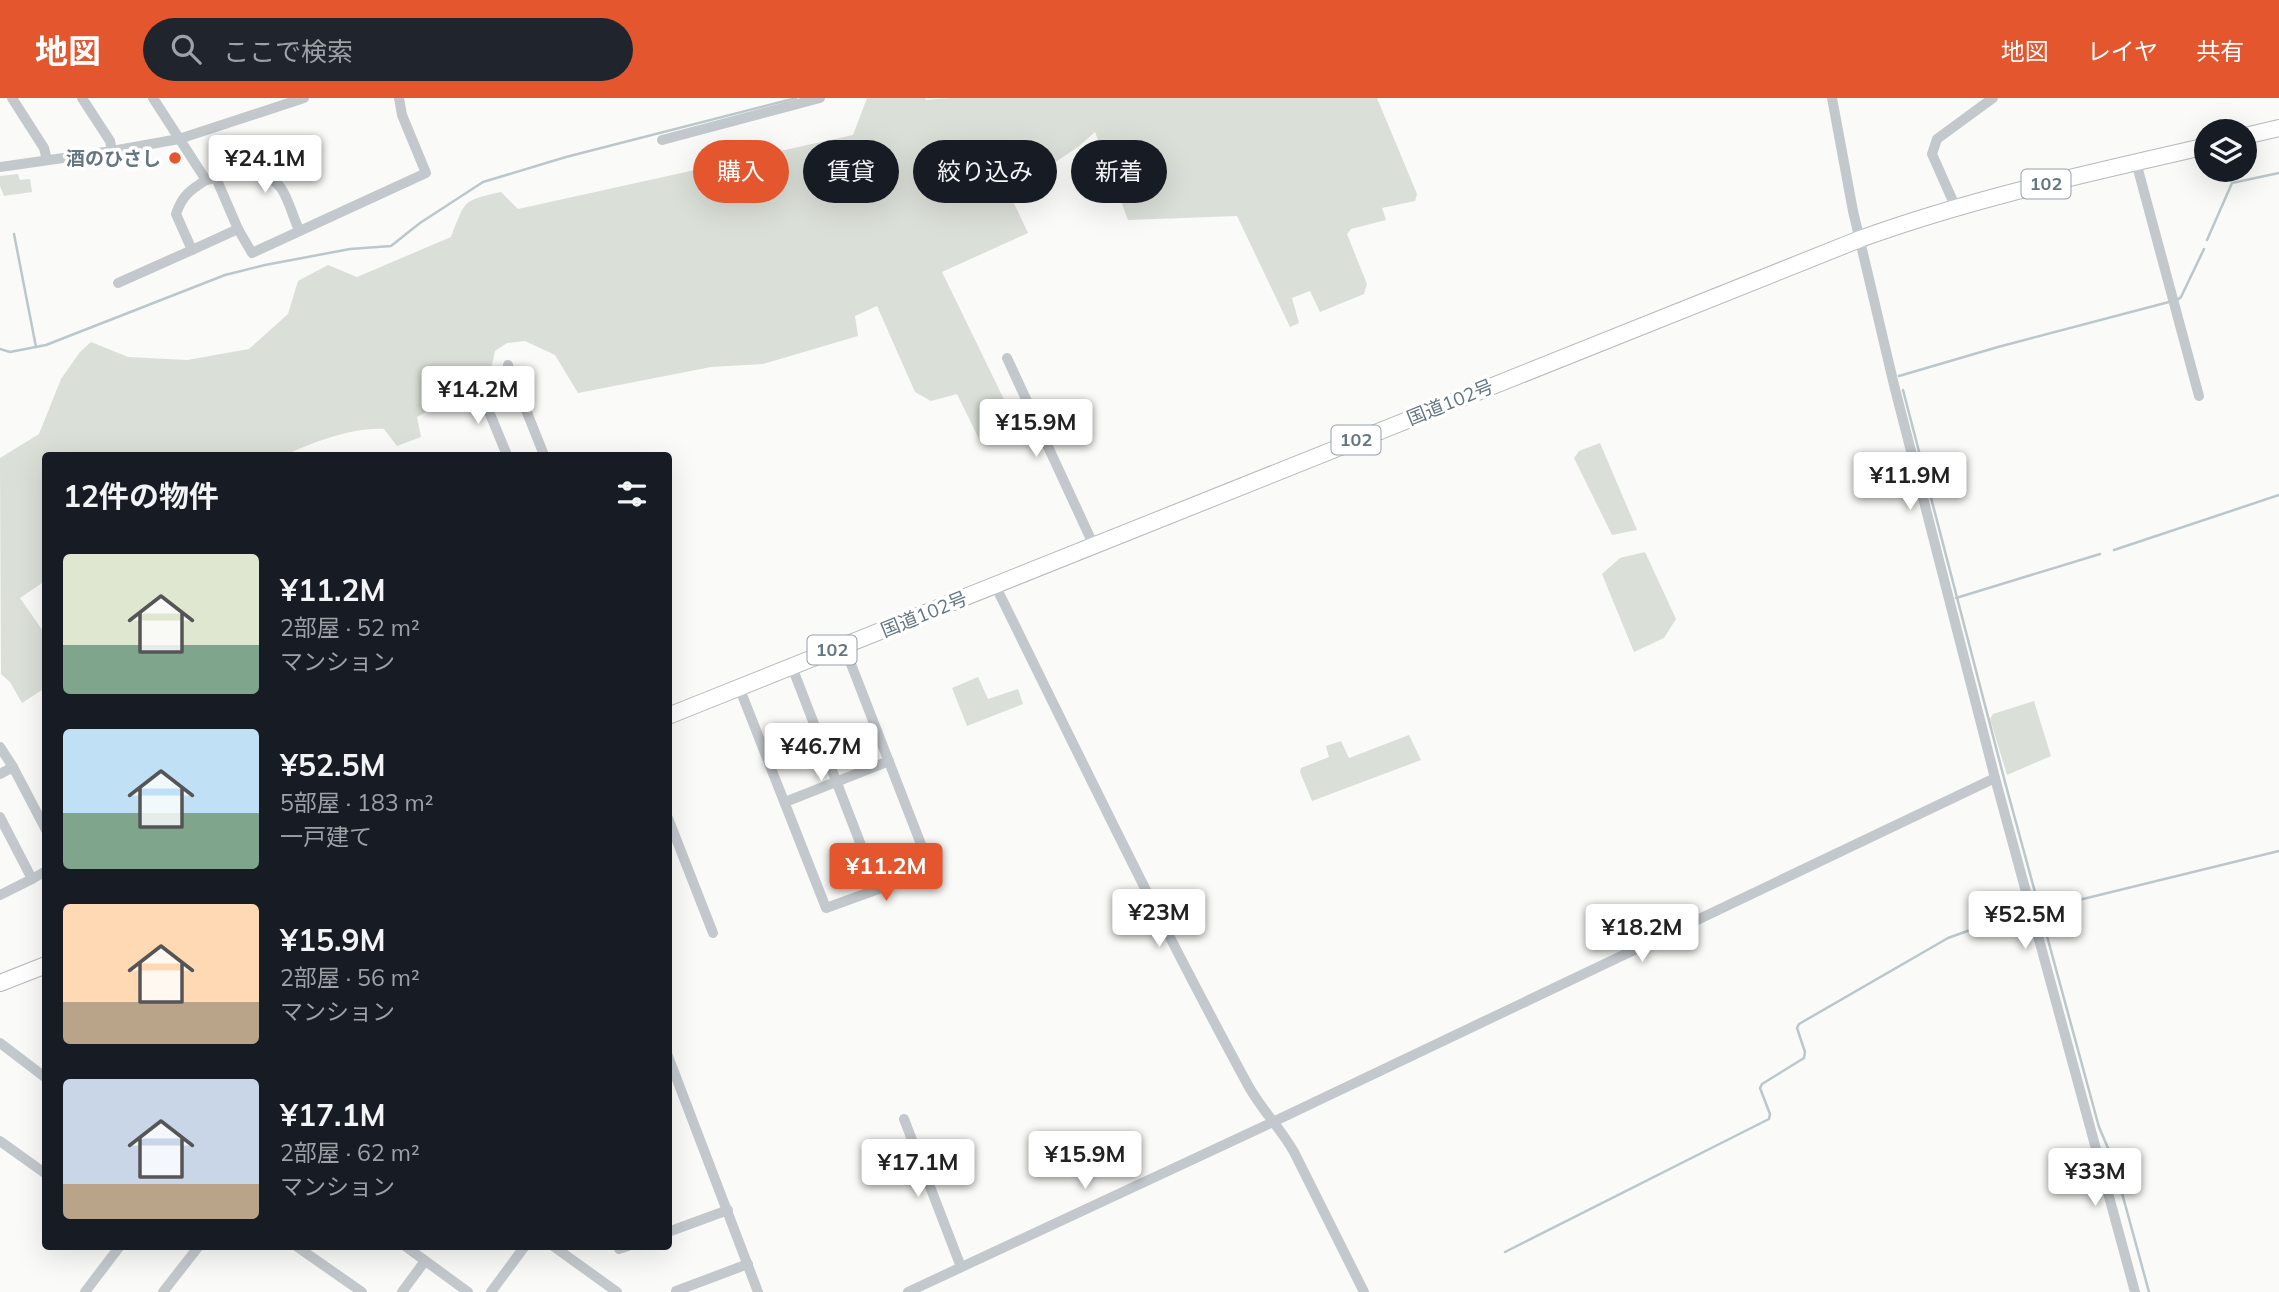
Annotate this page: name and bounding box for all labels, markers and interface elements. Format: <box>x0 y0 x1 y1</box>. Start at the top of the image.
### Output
search box <box>143 18 633 81</box>
text: 地図 <box>35 30 101 71</box>
icon: search <box>167 30 205 68</box>
text: ここで検索 <box>223 35 353 68</box>
text: 地図 <box>2001 36 2049 66</box>
text: レイヤ <box>2087 36 2158 66</box>
text: 共有 <box>2196 36 2244 66</box>
map controls <box>2194 119 2257 182</box>
button: layers <box>2194 119 2257 182</box>
pin: ¥24.1M <box>208 136 322 195</box>
chip: 購入 <box>693 140 789 203</box>
chip: 賃貸 <box>803 140 899 203</box>
chip: 絞り込み <box>913 140 1057 203</box>
chip: 新着 <box>1071 140 1167 203</box>
text: ¥24.1M <box>225 143 305 172</box>
place label: 酒のひさし <box>66 146 161 170</box>
marker: 酒のひさし <box>167 150 183 166</box>
road number: 102 <box>2022 170 2070 198</box>
pin: ¥14.2M <box>421 366 535 426</box>
text: ¥14.2M <box>438 374 518 403</box>
street label: 国道102号 <box>1403 374 1497 430</box>
pin: ¥15.9M <box>979 400 1093 459</box>
text: ¥15.9M <box>996 407 1076 436</box>
road number: 102 <box>1332 426 1380 454</box>
pin: ¥11.9M <box>1853 452 1967 512</box>
text: ¥11.9M <box>1870 460 1950 489</box>
icon: filters <box>613 475 651 513</box>
text: 12件の物件 <box>63 477 219 515</box>
text: ¥11.2M <box>280 571 386 609</box>
icon: home <box>119 582 203 666</box>
street label: 国道102号 <box>877 586 971 642</box>
text: 2部屋 · 52 m² <box>280 613 420 642</box>
road number: 102 <box>808 636 856 664</box>
text: マンション <box>280 647 395 676</box>
pin: ¥46.7M <box>764 724 878 783</box>
text: ¥46.7M <box>781 731 861 760</box>
text: ¥52.5M <box>280 746 386 784</box>
icon: home <box>119 757 203 841</box>
text: 5部屋 · 183 m² <box>280 788 433 817</box>
text: 一戸建て <box>280 822 372 851</box>
pin: ¥11.2M <box>829 844 943 903</box>
text: ¥11.2M <box>846 851 926 880</box>
pin: ¥23M <box>1118 890 1200 949</box>
pin: ¥52.5M <box>1968 892 2082 951</box>
text: ¥23M <box>1128 897 1190 926</box>
text: ¥52.5M <box>1985 899 2065 928</box>
pin: ¥18.2M <box>1585 904 1699 964</box>
text: ¥18.2M <box>1602 912 1682 941</box>
text: ¥15.9M <box>280 921 386 959</box>
icon: home <box>119 932 203 1016</box>
text: 2部屋 · 56 m² <box>280 963 420 992</box>
text: マンション <box>280 997 395 1026</box>
text: ¥17.1M <box>280 1096 386 1134</box>
icon: home <box>119 1107 203 1191</box>
pin: ¥15.9M <box>1028 1132 1142 1191</box>
text: 2部屋 · 62 m² <box>280 1138 420 1167</box>
text: ¥15.9M <box>1045 1139 1125 1168</box>
pin: ¥17.1M <box>861 1140 975 1199</box>
text: ¥17.1M <box>878 1147 958 1176</box>
pin: ¥33M <box>2054 1148 2136 1208</box>
text: ¥33M <box>2064 1156 2126 1185</box>
text: マンション <box>280 1172 395 1201</box>

